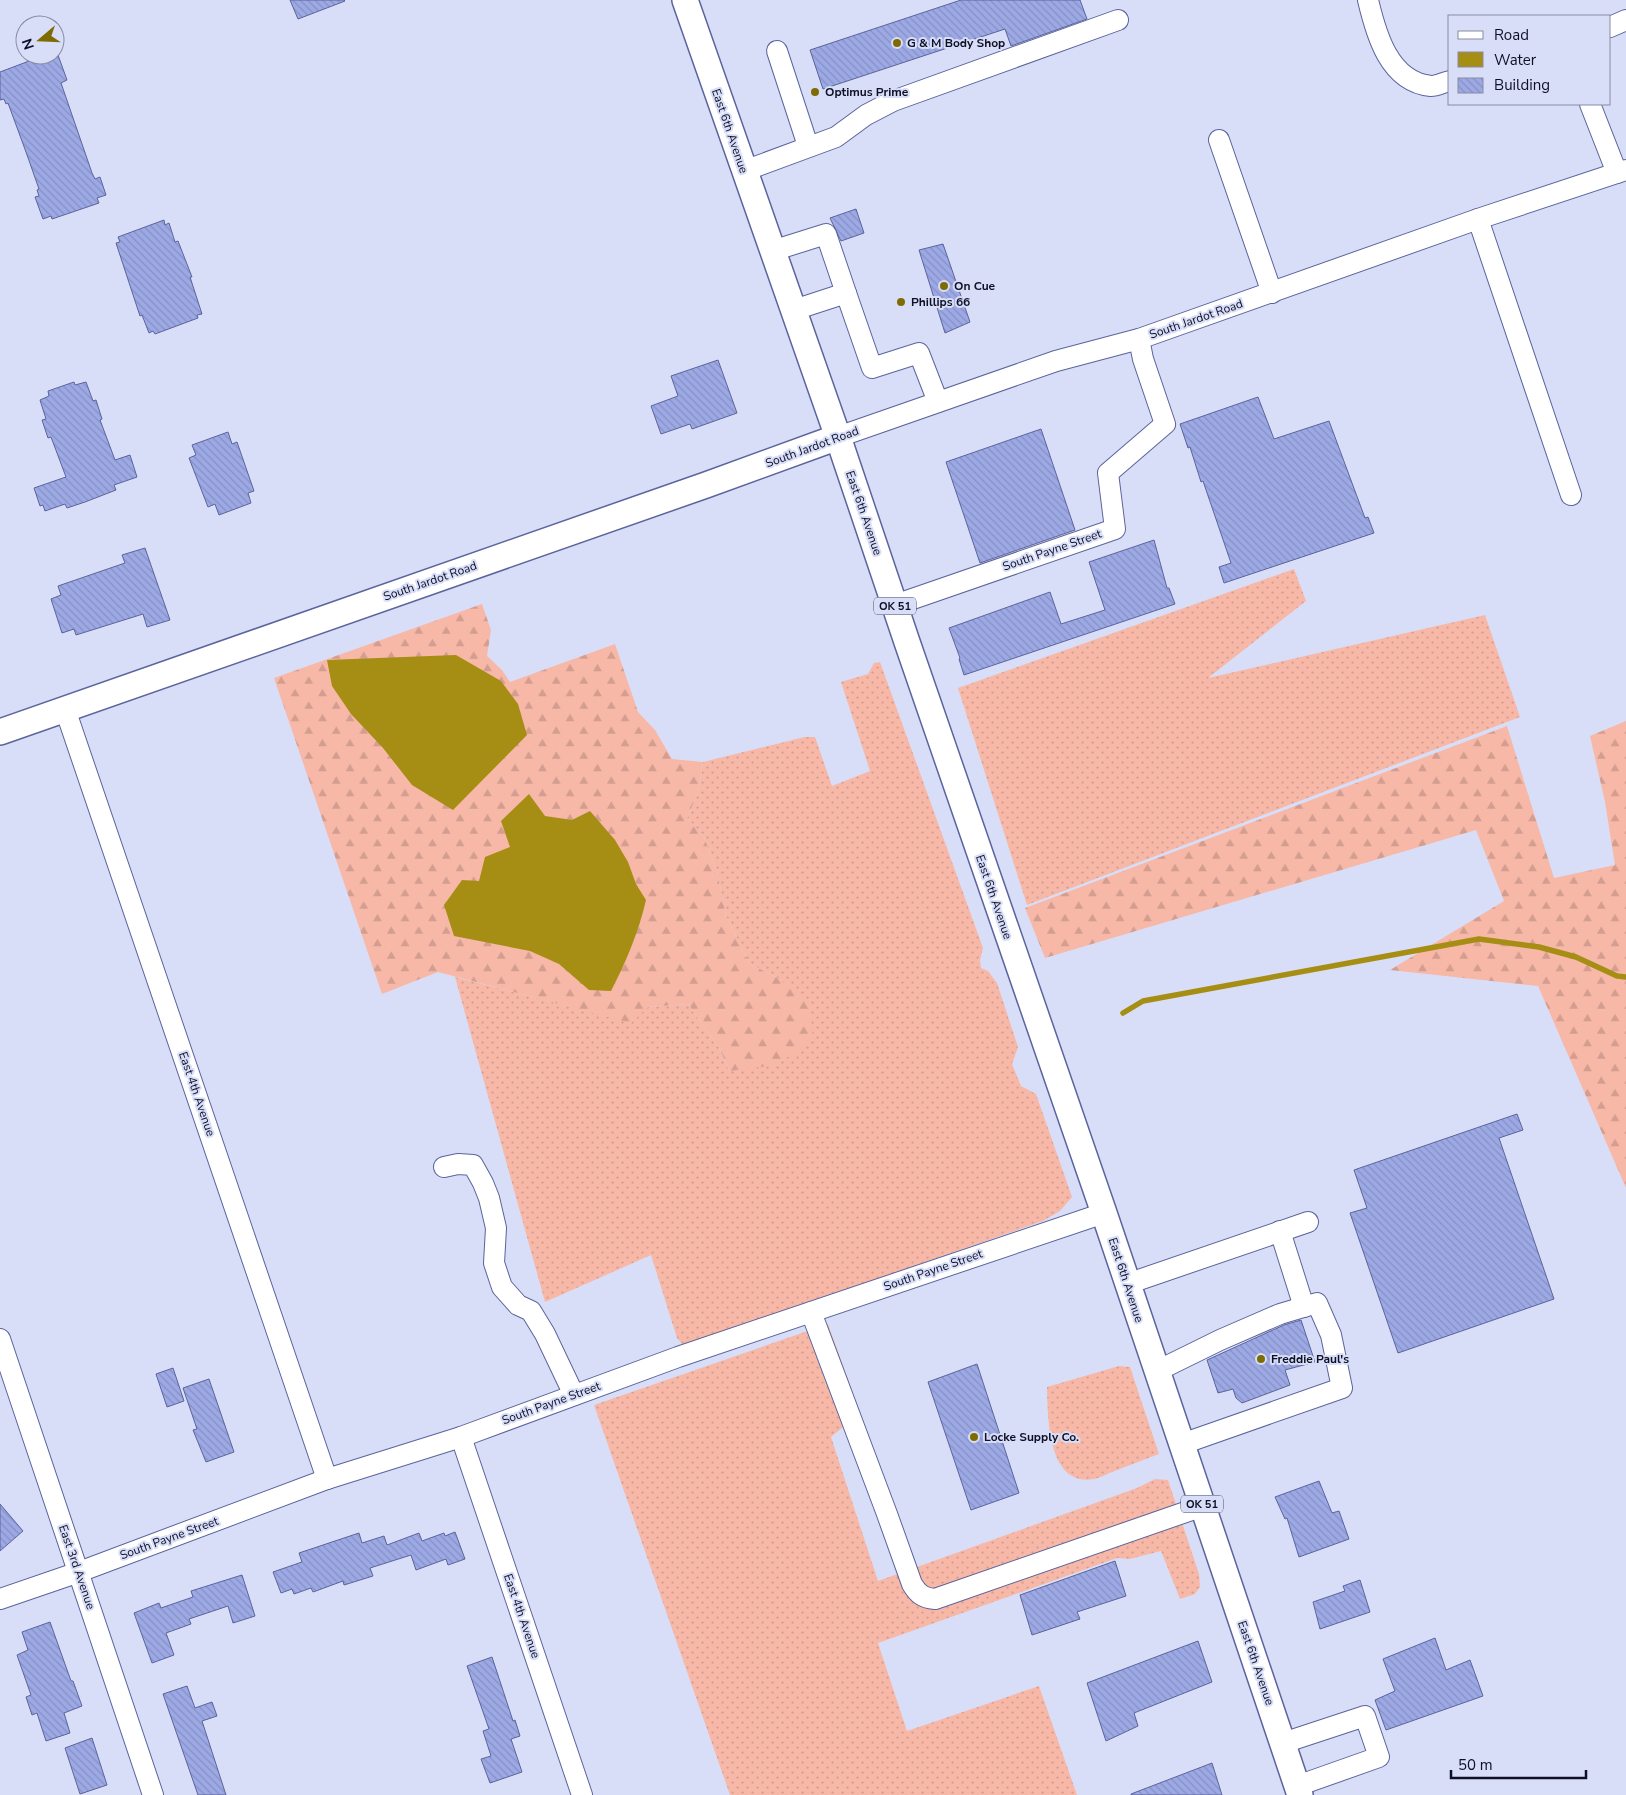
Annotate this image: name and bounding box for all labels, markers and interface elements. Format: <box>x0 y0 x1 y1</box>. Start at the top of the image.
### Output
north arrow <box>15 15 65 65</box>
legend <box>1448 15 1611 105</box>
text: Road <box>1494 25 1529 45</box>
place label: G & M Body Shop <box>907 35 1005 51</box>
text: N <box>17 36 39 52</box>
marker: G & M Body Shop <box>891 37 903 49</box>
text: Water <box>1494 50 1537 70</box>
text: Building <box>1494 75 1550 95</box>
place label: Optimus Prime <box>825 84 909 100</box>
marker: Optimus Prime <box>809 86 821 98</box>
street label: East 6th Avenue <box>708 87 752 175</box>
place label: On Cue <box>954 278 996 294</box>
marker: On Cue <box>938 280 950 292</box>
place label: Phillips 66 <box>911 294 970 310</box>
street label: South Jardot Road <box>1147 295 1245 343</box>
marker: Phillips 66 <box>895 296 907 308</box>
street label: South Jardot Road <box>763 423 861 471</box>
street label: East 6th Avenue <box>842 469 886 557</box>
street label: South Payne Street <box>1000 525 1104 574</box>
street label: South Jardot Road <box>381 557 479 605</box>
road number: OK 51 <box>874 598 916 614</box>
street label: East 6th Avenue <box>972 853 1016 941</box>
street label: East 4th Avenue <box>175 1050 219 1138</box>
street label: East 6th Avenue <box>1105 1235 1147 1325</box>
street label: South Payne Street <box>881 1245 985 1294</box>
place label: Freddie Paul's <box>1271 1351 1349 1367</box>
marker: Freddie Paul's <box>1255 1353 1267 1365</box>
street label: South Payne Street <box>500 1377 603 1428</box>
place label: Locke Supply Co. <box>984 1429 1079 1445</box>
marker: Locke Supply Co. <box>968 1431 980 1443</box>
road number: OK 51 <box>1181 1496 1223 1512</box>
street label: South Payne Street <box>118 1512 221 1563</box>
street label: East 3rd Avenue <box>55 1523 99 1611</box>
street label: East 4th Avenue <box>500 1572 544 1660</box>
street label: East 6th Avenue <box>1234 1619 1278 1707</box>
scale bar <box>1451 1748 1586 1780</box>
text: 50 m <box>1458 1755 1493 1775</box>

